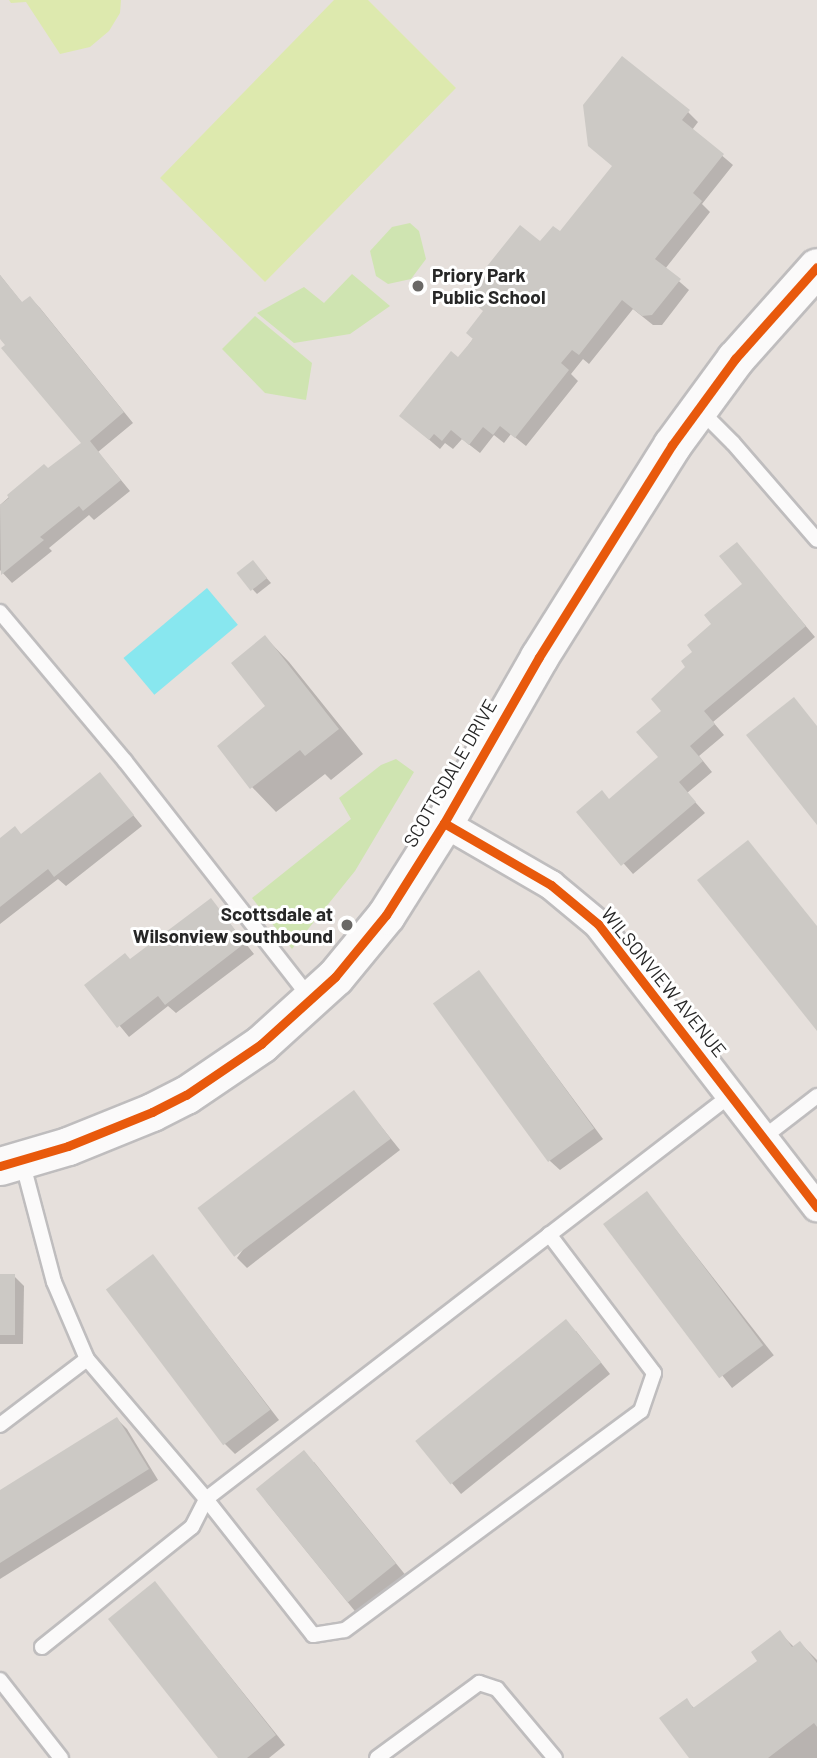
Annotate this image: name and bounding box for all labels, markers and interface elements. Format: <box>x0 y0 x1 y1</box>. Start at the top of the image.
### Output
place label: Priory Park Public School <box>432 264 546 308</box>
marker: Priory Park Public School <box>410 278 426 294</box>
street label: SCOTTSDALE DRIVE <box>398 695 502 851</box>
street label: WILSONVIEW AVENUE <box>597 902 731 1062</box>
place label: Scottsdale at Wilsonview southbound <box>133 903 333 947</box>
marker: Scottsdale at Wilsonview southbound <box>339 917 355 933</box>

